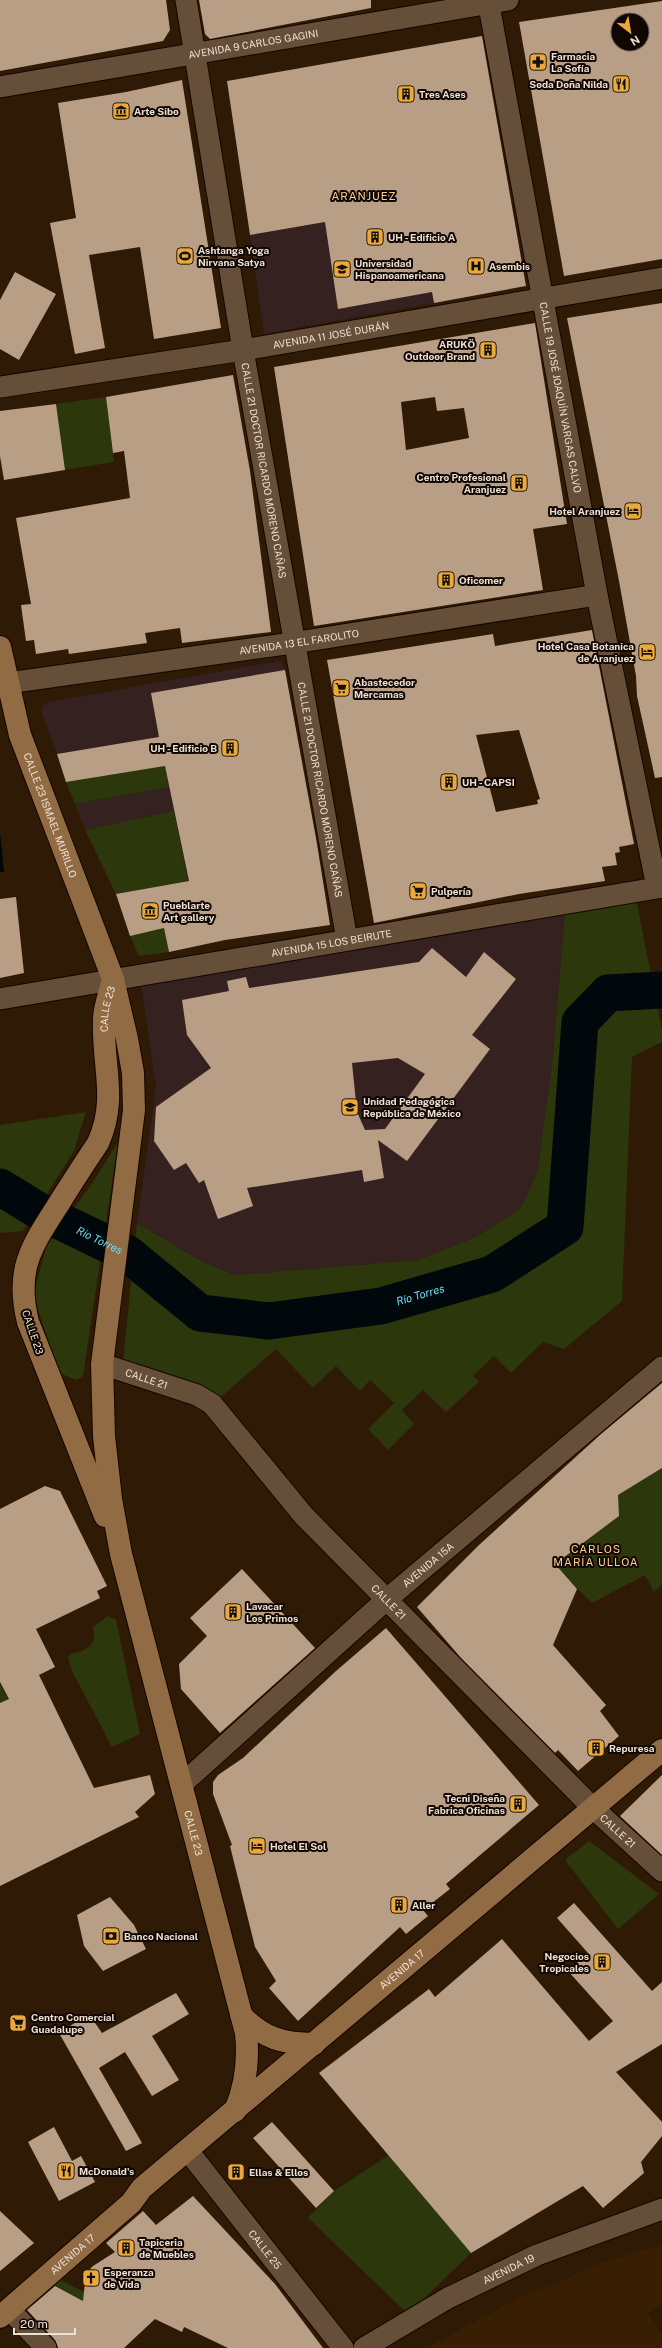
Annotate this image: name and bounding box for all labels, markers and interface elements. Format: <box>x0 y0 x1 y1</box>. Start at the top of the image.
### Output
north arrow <box>610 12 650 52</box>
street label: AVENIDA 9 CARLOS GAGINI <box>187 27 319 61</box>
text: N <box>628 33 642 48</box>
place label: Farmacia La Sofía <box>551 50 596 74</box>
pharmacy icon: Farmacia La Sofía <box>528 52 548 72</box>
restaurant icon: Soda Doña Nilda <box>611 74 631 94</box>
place label: Soda Doña Nilda <box>529 78 608 90</box>
building icon: Tres Ases <box>396 84 416 104</box>
place label: Tres Ases <box>419 88 466 100</box>
museum icon: Arte Sibo <box>111 101 131 121</box>
place label: Arte Sibo <box>134 105 179 117</box>
district label: ARANJUEZ <box>331 190 397 202</box>
building icon: UH - Edificio A <box>365 227 385 247</box>
place label: UH - Edificio A <box>388 231 455 243</box>
place label: Ashtanga Yoga Nirvana Satya <box>198 244 269 268</box>
sports icon: Ashtanga Yoga Nirvana Satya <box>175 246 195 266</box>
hospital icon: Asembis <box>466 256 486 276</box>
place label: Universidad Hispanoamericana <box>355 257 444 281</box>
school or university icon: Universidad Hispanoamericana <box>332 259 352 279</box>
place label: Asembis <box>489 260 530 272</box>
street label: CALLE 19 JOSÉ JOAQUÍN VARGAS CALVO <box>537 301 584 494</box>
street label: AVENIDA 11 JOSÉ DURÁN <box>272 319 390 351</box>
place label: ARUKÖ Outdoor Brand <box>405 338 475 362</box>
building icon: ARUKÖ Outdoor Brand <box>478 340 498 360</box>
street label: CALLE 21 DOCTOR RICARDO MORENO CAÑAS <box>239 362 289 579</box>
place label: Centro Profesional Aranjuez <box>417 471 506 495</box>
building icon: Centro Profesional Aranjuez <box>509 473 529 493</box>
hotel icon: Hotel Aranjuez <box>623 501 643 521</box>
place label: Hotel Aranjuez <box>549 505 620 517</box>
building icon: Oficomer <box>436 570 456 590</box>
place label: Oficomer <box>459 574 503 586</box>
street label: AVENIDA 13 EL FAROLITO <box>238 627 360 656</box>
place label: Hotel Casa Botanica de Aranjuez <box>538 640 634 664</box>
hotel icon: Hotel Casa Botanica de Aranjuez <box>637 642 657 662</box>
place label: Abastecedor Mercamas <box>354 676 415 700</box>
supermarket icon: Abastecedor Mercamas <box>331 678 351 698</box>
street label: CALLE 21 DOCTOR RICARDO MORENO CAÑAS <box>296 681 345 899</box>
building icon: UH - Edificio B <box>220 738 240 758</box>
place label: UH - Edificio B <box>150 742 217 754</box>
street label: CALLE 23 ISMAEL MURILLO <box>21 751 80 879</box>
building icon: UH - CAPSI <box>439 772 459 792</box>
place label: UH - CAPSI <box>462 776 515 788</box>
supermarket icon: Pulpería <box>408 881 428 901</box>
place label: Pulpería <box>431 885 471 897</box>
place label: Pueblarte Art gallery <box>163 899 215 923</box>
museum icon: Pueblarte Art gallery <box>140 901 160 921</box>
street label: AVENIDA 15 LOS BEIRUTE <box>270 927 393 959</box>
street label: CALLE 23 <box>98 985 117 1032</box>
place label: Unidad Pedagógica República de México <box>363 1095 461 1119</box>
school or university icon: Unidad Pedagógica República de México <box>340 1097 360 1117</box>
water label: Río Torres <box>75 1224 125 1257</box>
water label: Río Torres <box>395 1282 446 1307</box>
street label: CALLE 23 <box>20 1308 46 1356</box>
street label: CALLE 21 <box>124 1366 170 1391</box>
street label: AVENIDA 15A <box>400 1540 456 1590</box>
district label: CARLOS MARÍA ULLOA <box>553 1543 639 1568</box>
street label: CALLE 21 <box>369 1582 409 1622</box>
place label: Lavacar Los Primos <box>246 1600 298 1624</box>
building icon: Lavacar Los Primos <box>223 1602 243 1622</box>
building icon: Repuresa <box>586 1738 606 1758</box>
place label: Repuresa <box>609 1742 655 1754</box>
place label: Tecni Diseña Fabrica Oficinas <box>428 1792 505 1816</box>
building icon: Tecni Diseña Fabrica Oficinas <box>508 1794 528 1814</box>
street label: CALLE 23 <box>182 1809 205 1857</box>
street label: CALLE 21 <box>598 1811 638 1850</box>
hotel icon: Hotel El Sol <box>247 1836 267 1856</box>
place label: Hotel El Sol <box>270 1840 326 1852</box>
building icon: Aller <box>389 1895 409 1915</box>
place label: Aller <box>412 1899 435 1911</box>
bank icon: Banco Nacional <box>101 1926 121 1946</box>
place label: Banco Nacional <box>124 1930 198 1942</box>
street label: AVENIDA 17 <box>377 1947 427 1992</box>
place label: Negocios Tropicales <box>539 1950 589 1974</box>
building icon: Negocios Tropicales <box>592 1952 612 1972</box>
place label: Centro Comercial Guadalupe <box>31 2011 115 2035</box>
supermarket icon: Centro Comercial Guadalupe <box>8 2013 28 2033</box>
restaurant icon: McDonald's <box>56 2161 76 2181</box>
building icon: Ellas & Ellos <box>226 2162 246 2182</box>
place label: McDonald's <box>79 2165 134 2177</box>
place label: Ellas & Ellos <box>249 2166 308 2178</box>
street label: CALLE 25 <box>246 2227 284 2271</box>
street label: AVENIDA 17 <box>47 2231 97 2277</box>
place label: Tapiceria de Muebles <box>139 2236 194 2260</box>
building icon: Tapiceria de Muebles <box>116 2238 136 2258</box>
street label: AVENIDA 19 <box>481 2251 536 2286</box>
place label: Esperanza de Vida <box>104 2266 154 2290</box>
church icon: Esperanza de Vida <box>81 2268 101 2288</box>
scale bar <box>14 2310 75 2336</box>
text: 20 m <box>20 2317 48 2331</box>

